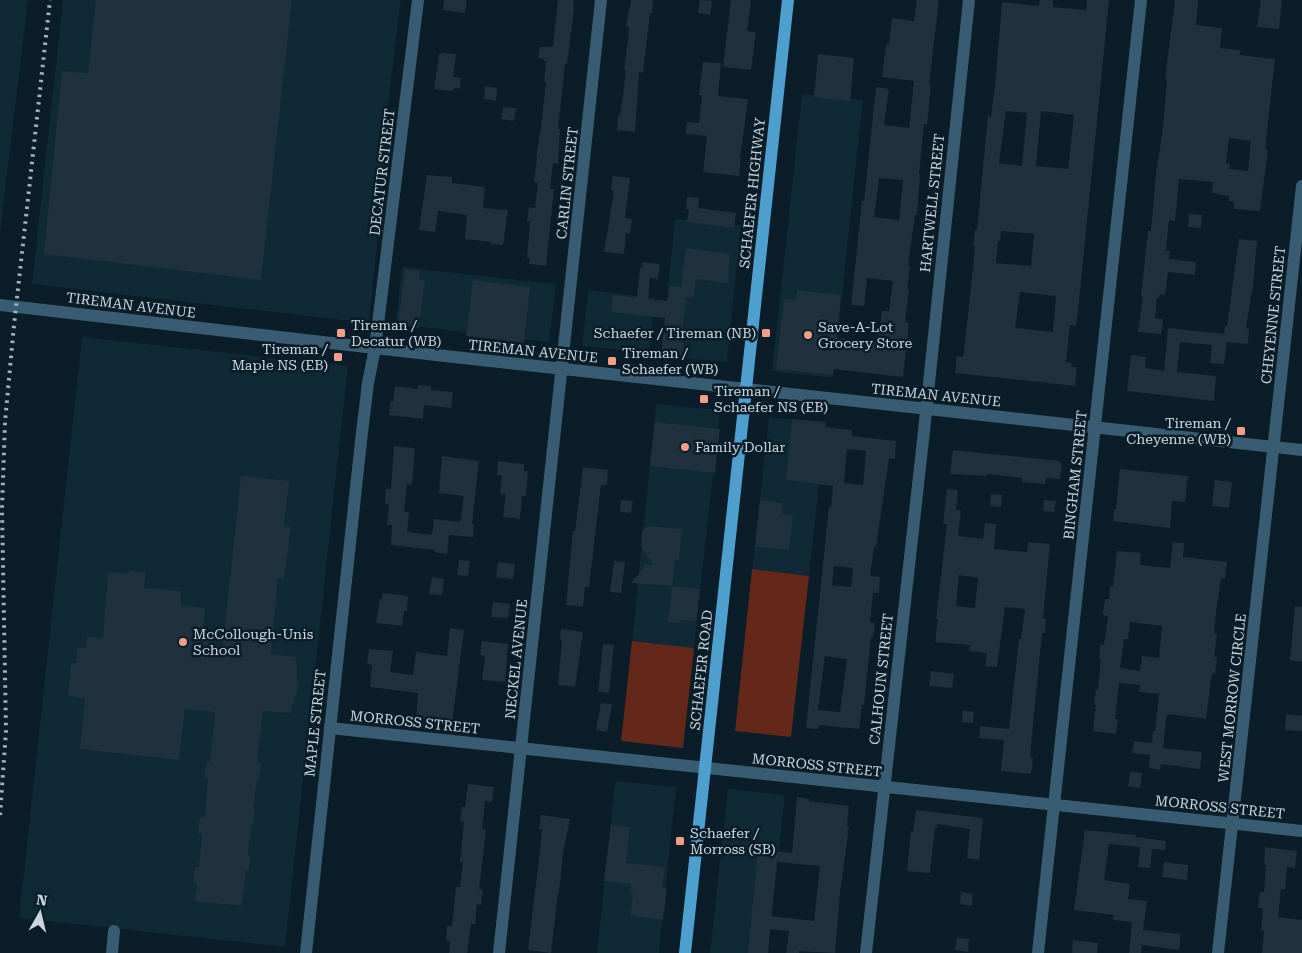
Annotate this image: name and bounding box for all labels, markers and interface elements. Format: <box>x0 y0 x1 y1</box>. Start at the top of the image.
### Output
street label: DECATUR STREET <box>366 108 398 236</box>
street label: SCHAEFER HIGHWAY <box>736 116 768 269</box>
street label: CARLIN STREET <box>553 126 581 240</box>
street label: HARTWELL STREET <box>917 133 947 273</box>
street label: CHEYENNE STREET <box>1258 245 1288 385</box>
street label: TIREMAN AVENUE <box>65 289 197 321</box>
place label: Tireman / Decatur (WB) <box>351 317 441 349</box>
place label: Save-A-Lot Grocery Store <box>818 319 912 351</box>
place label: Schaefer / Tireman (NB) <box>594 325 756 341</box>
marker: Tireman / Decatur (WB) <box>335 327 347 339</box>
marker: Schaefer / Tireman (NB) <box>760 327 772 339</box>
marker: Save-A-Lot Grocery Store <box>802 329 814 341</box>
street label: TIREMAN AVENUE <box>467 336 599 366</box>
place label: Tireman / Maple NS (EB) <box>232 341 329 373</box>
place label: Tireman / Schaefer (WB) <box>622 345 718 377</box>
marker: Tireman / Maple NS (EB) <box>332 351 344 363</box>
marker: Tireman / Schaefer (WB) <box>606 355 618 367</box>
street label: TIREMAN AVENUE <box>870 380 1002 410</box>
place label: Tireman / Schaefer NS (EB) <box>714 383 828 415</box>
marker: Tireman / Schaefer NS (EB) <box>698 393 710 405</box>
street label: BINGHAM STREET <box>1060 410 1090 540</box>
place label: Tireman / Cheyenne (WB) <box>1126 415 1232 447</box>
marker: Tireman / Cheyenne (WB) <box>1235 425 1247 437</box>
place label: Family Dollar <box>695 439 785 455</box>
marker: Family Dollar <box>679 441 691 453</box>
street label: NECKEL AVENUE <box>502 598 530 720</box>
street label: SCHAEFER ROAD <box>687 609 715 731</box>
street label: CALHOUN STREET <box>866 613 896 745</box>
street label: WEST MORROW CIRCLE <box>1215 613 1249 783</box>
place label: McCollough-Unis School <box>193 626 314 658</box>
marker: McCollough-Unis School <box>177 636 189 648</box>
street label: MAPLE STREET <box>301 668 329 778</box>
street label: MORROSS STREET <box>349 707 481 737</box>
street label: MORROSS STREET <box>751 750 883 780</box>
street label: MORROSS STREET <box>1154 792 1286 822</box>
place label: Schaefer / Morross (SB) <box>690 825 776 857</box>
marker: Schaefer / Morross (SB) <box>674 835 686 847</box>
north arrow <box>15 888 65 938</box>
text: N <box>35 891 48 909</box>

